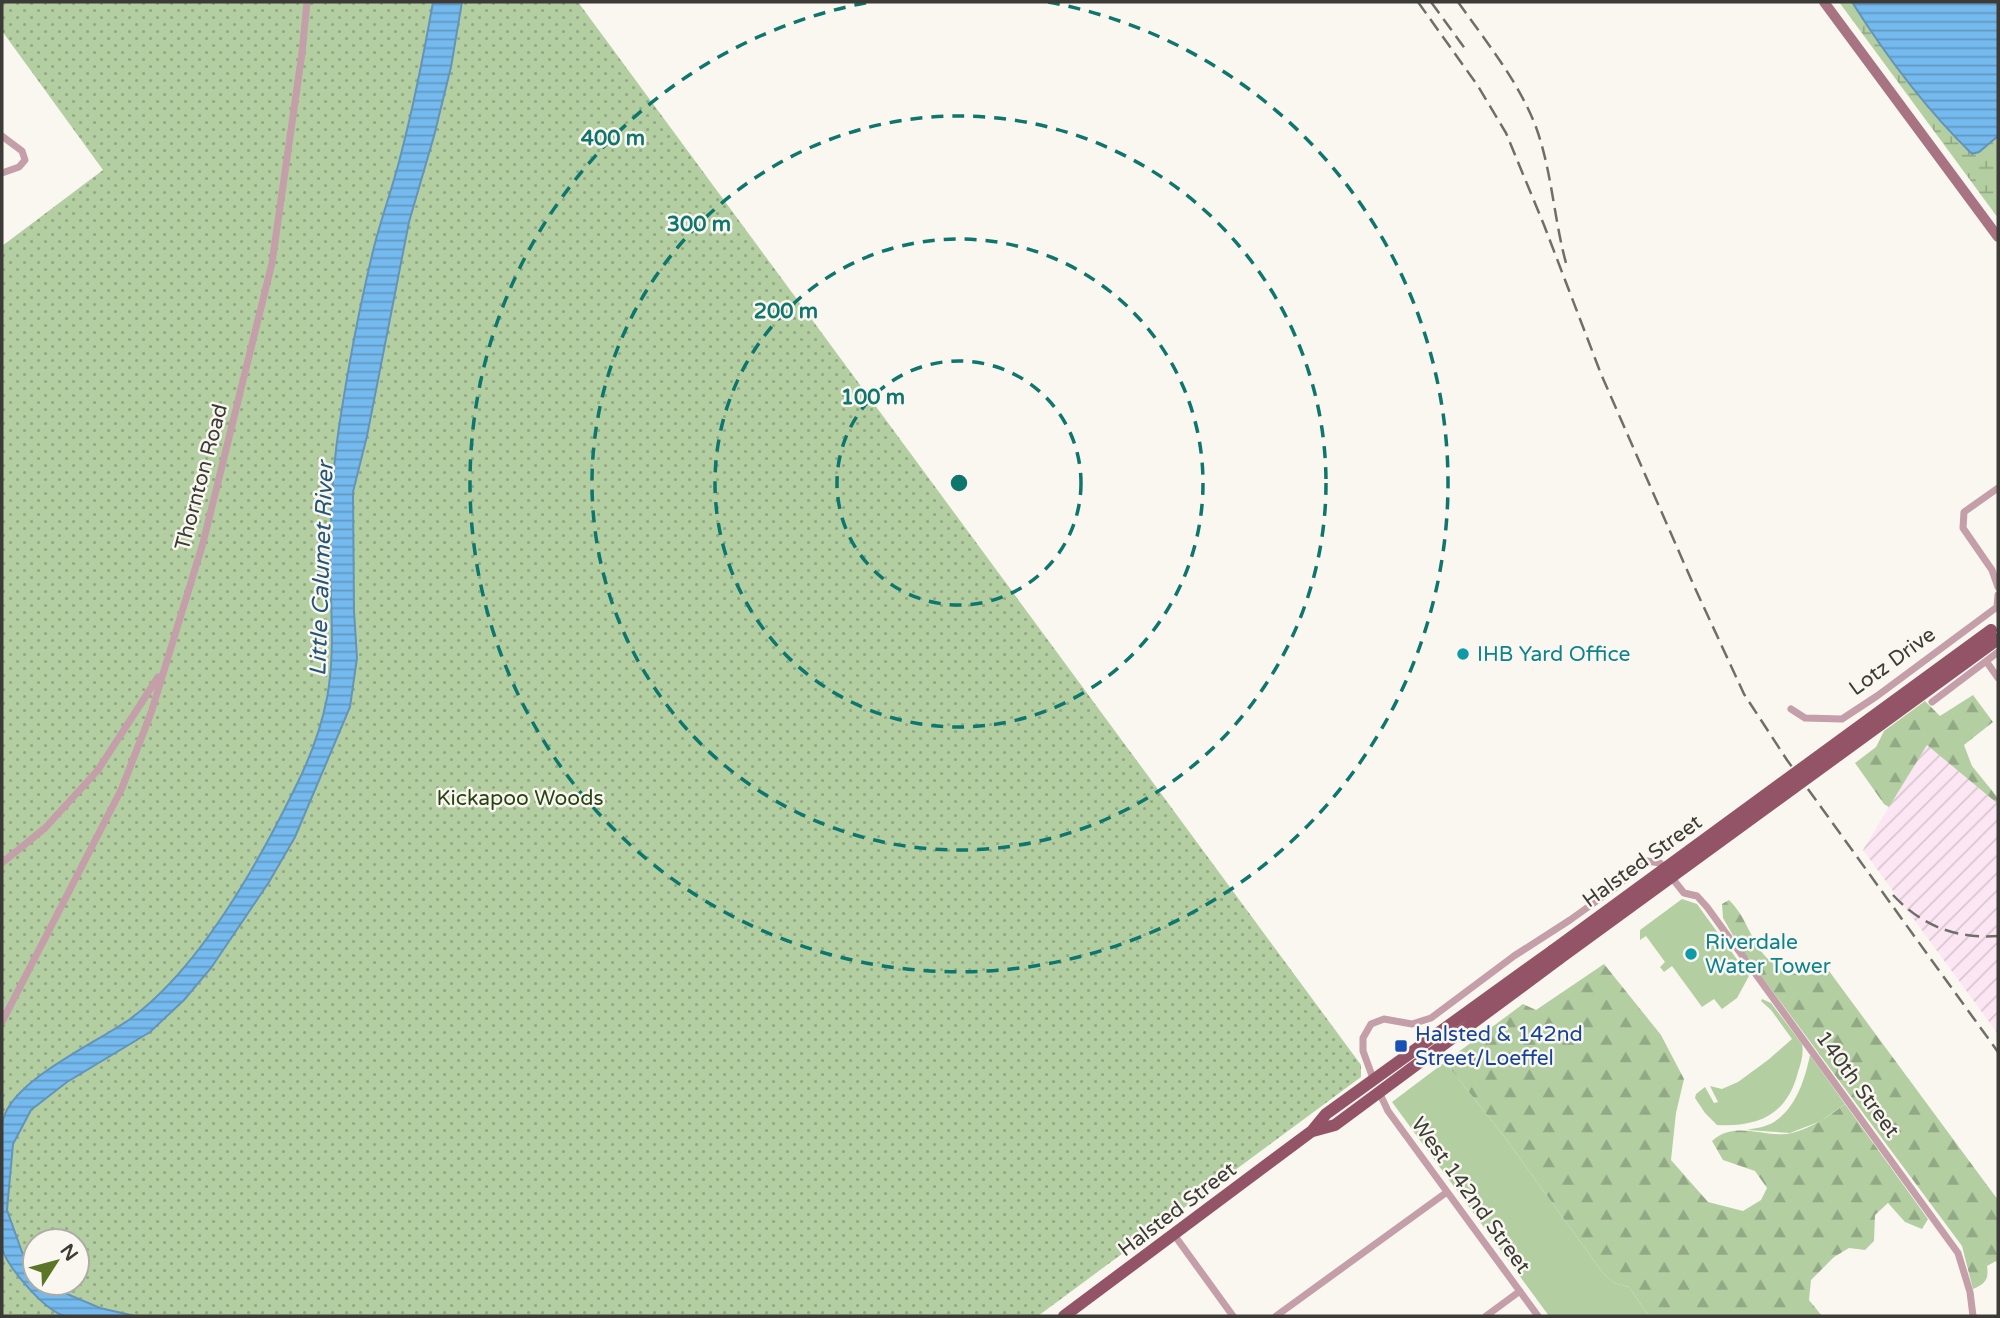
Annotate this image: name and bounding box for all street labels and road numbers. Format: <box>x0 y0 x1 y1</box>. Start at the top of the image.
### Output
street label: Thornton Road <box>170 401 233 553</box>
street label: Lotz Drive <box>1844 622 1940 701</box>
street label: Halsted Street <box>1578 810 1707 913</box>
street label: 140th Street <box>1810 1026 1905 1143</box>
street label: West 142nd Street <box>1406 1112 1536 1278</box>
street label: Halsted Street <box>1113 1157 1241 1262</box>

